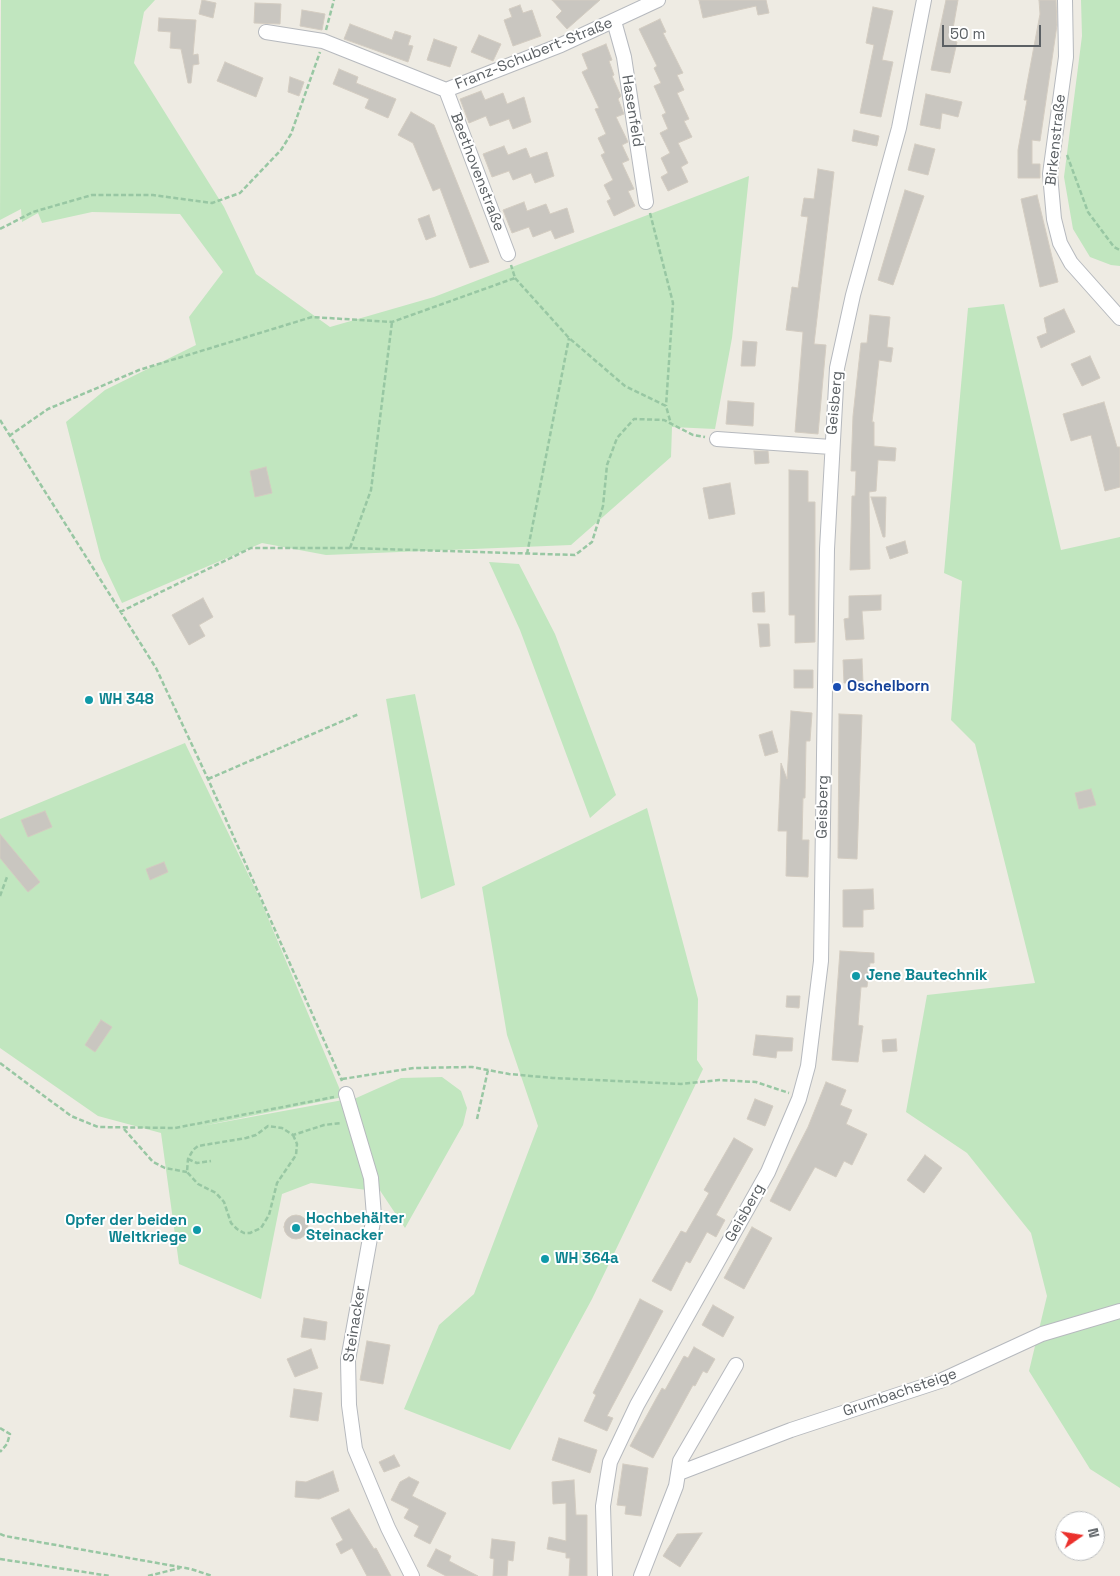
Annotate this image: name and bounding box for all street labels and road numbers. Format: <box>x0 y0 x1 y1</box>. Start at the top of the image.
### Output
street label: Franz-Schubert-Straße <box>453 14 615 94</box>
street label: Hasenfeld <box>617 74 647 148</box>
street label: Birkenstraße <box>1042 93 1070 187</box>
street label: Beethovenstraße <box>446 110 508 234</box>
street label: Geisberg <box>823 370 847 436</box>
street label: Geisberg <box>813 775 833 839</box>
street label: Geisberg <box>722 1181 768 1245</box>
street label: Steinacker <box>340 1284 370 1364</box>
street label: Grumbachsteige <box>841 1365 959 1421</box>

